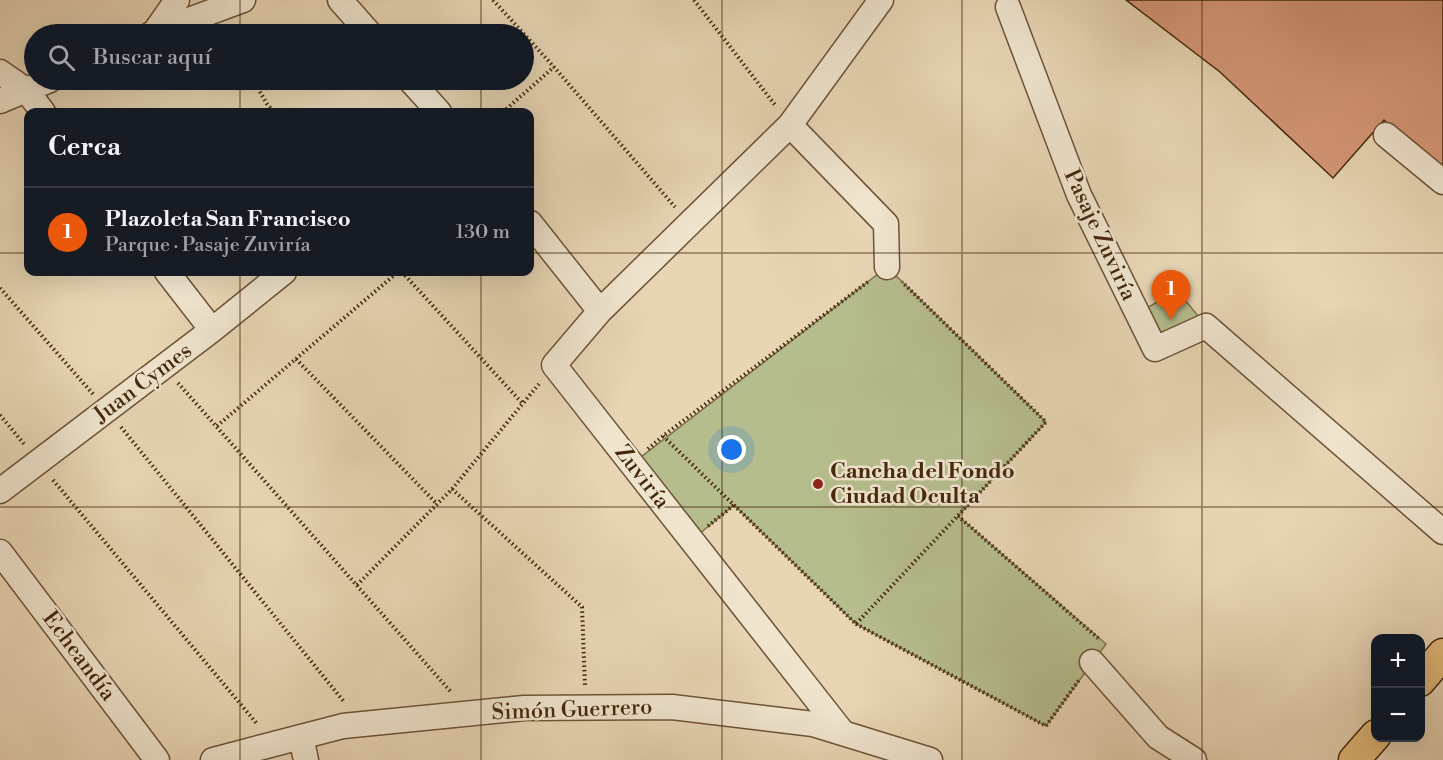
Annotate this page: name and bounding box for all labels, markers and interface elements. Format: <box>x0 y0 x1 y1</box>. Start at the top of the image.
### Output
search box <box>24 24 534 90</box>
icon: search <box>45 41 78 74</box>
text: Buscar aquí <box>93 44 211 71</box>
text: Cerca <box>48 131 121 163</box>
street label: Pasaje Zuviría <box>1058 165 1143 306</box>
text: Plazoleta San Francisco <box>105 206 351 233</box>
text: 1 <box>63 220 72 245</box>
text: 130 m <box>455 220 510 245</box>
text: Parque · Pasaje Zuviría <box>105 233 311 258</box>
pin: 1 <box>1152 270 1190 320</box>
street label: Juan Cymes <box>88 337 197 429</box>
your location <box>717 435 746 464</box>
street label: Zuviría <box>609 440 676 515</box>
place label: Cancha del Fondo Ciudad Oculta <box>830 458 1015 510</box>
marker: Cancha del Fondo Ciudad Oculta <box>811 477 825 491</box>
street label: Echeandía <box>36 606 122 707</box>
map controls <box>1371 634 1425 742</box>
button: + <box>1371 634 1425 688</box>
button: − <box>1371 688 1425 742</box>
street label: Simón Guerrero <box>491 694 653 726</box>

